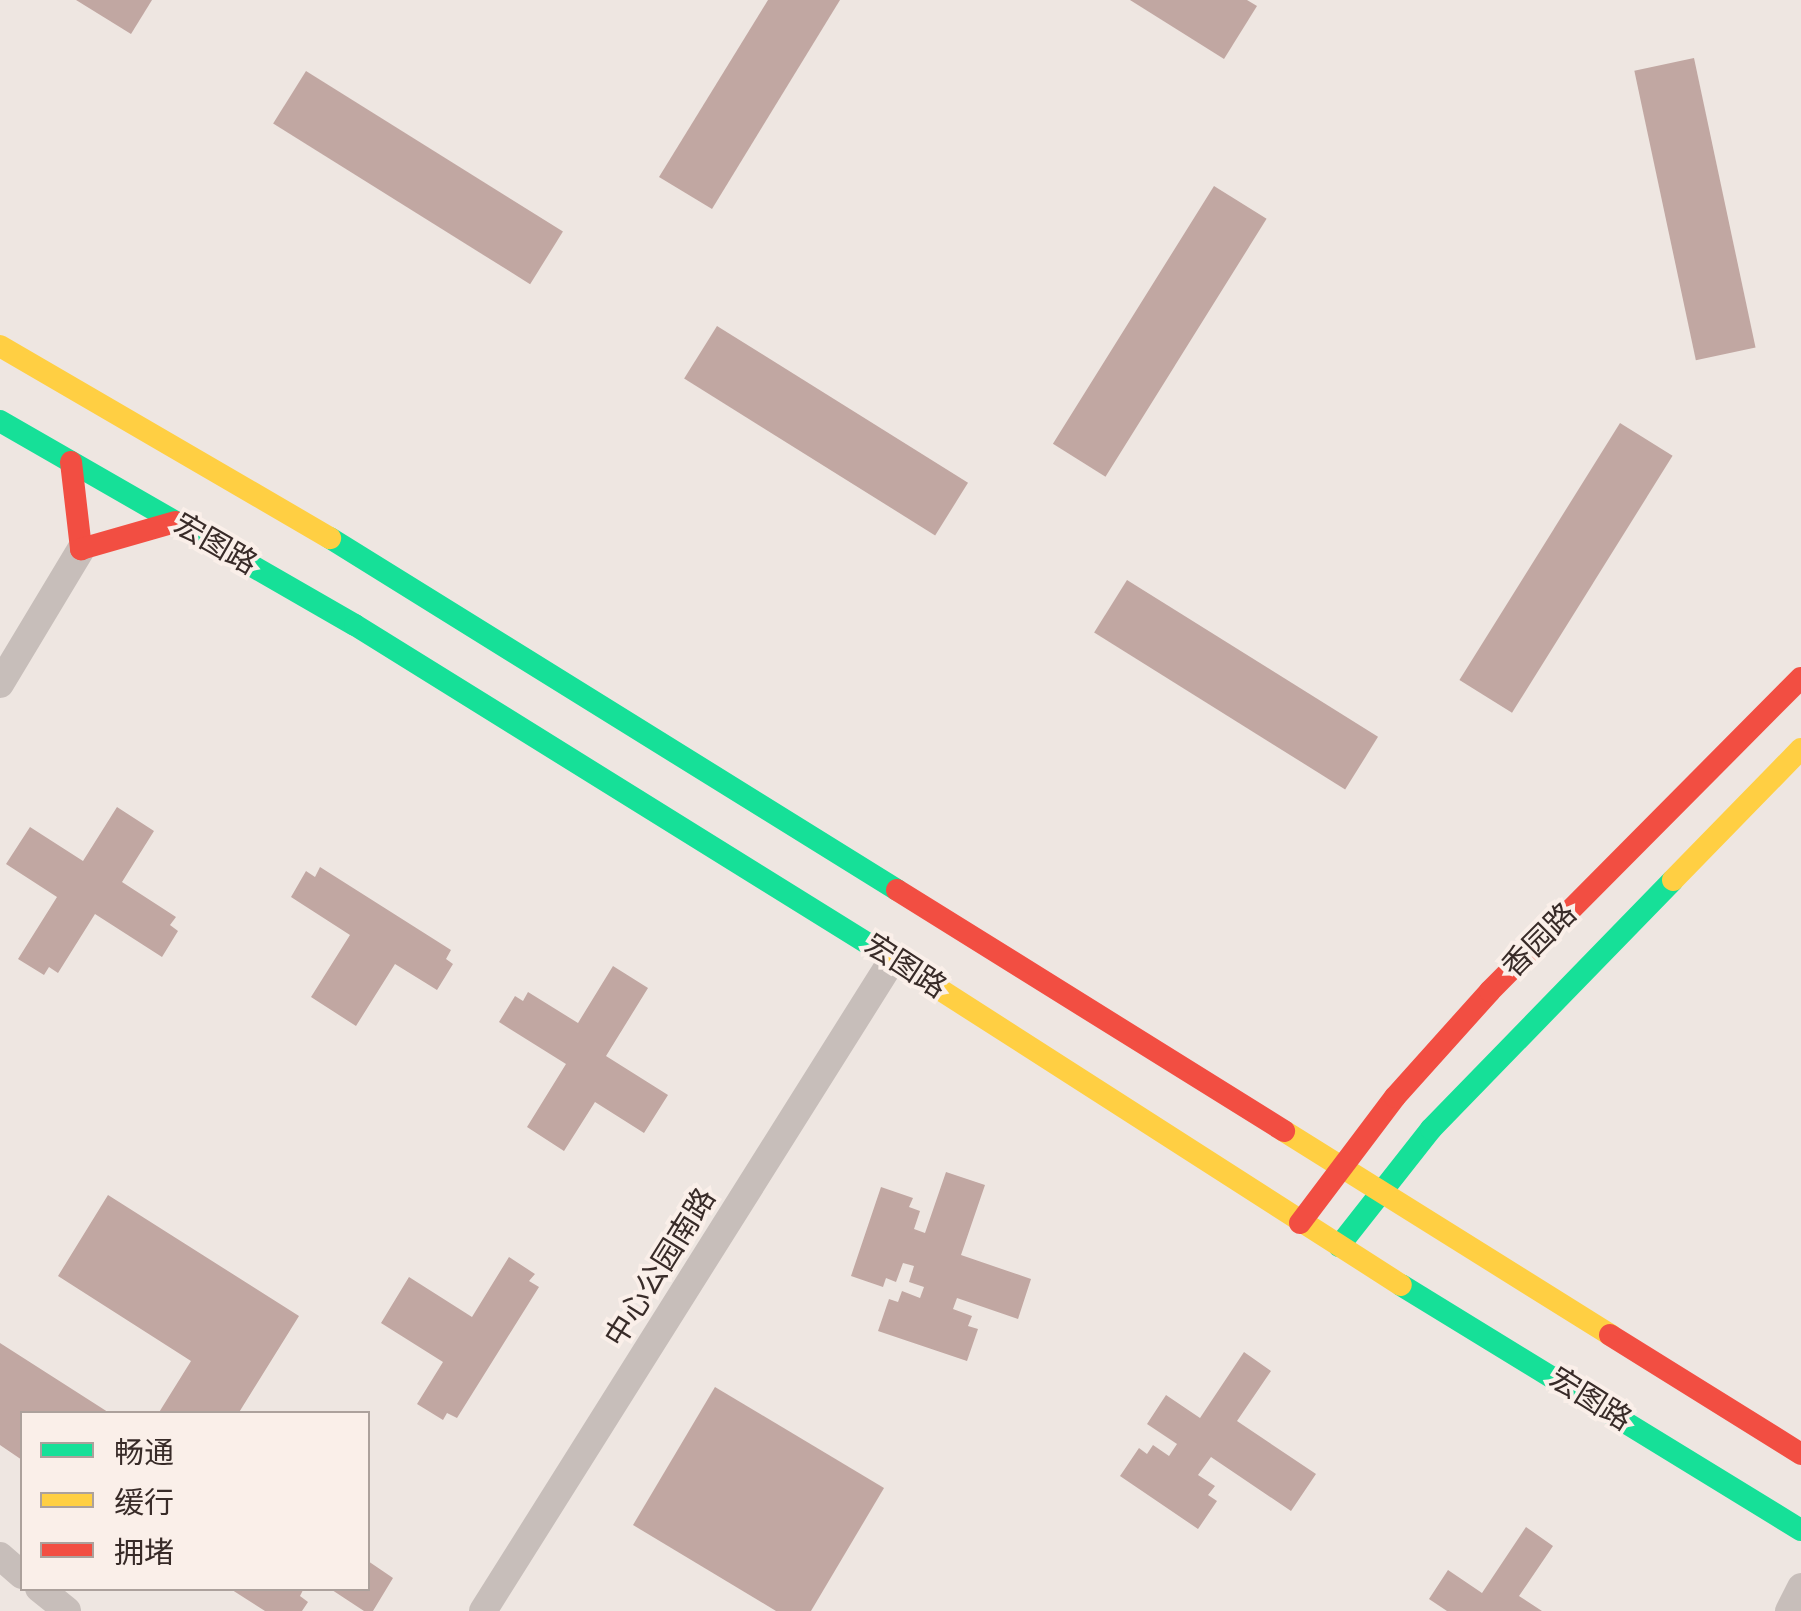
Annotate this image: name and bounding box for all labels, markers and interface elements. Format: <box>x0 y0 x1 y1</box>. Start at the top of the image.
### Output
street label: 宏图路 <box>167 507 263 583</box>
street label: 香园路 <box>1495 896 1585 986</box>
street label: 宏图路 <box>857 927 953 1007</box>
street label: 中心公园南路 <box>598 1182 724 1354</box>
street label: 宏图路 <box>1542 1361 1638 1439</box>
legend <box>20 1411 370 1591</box>
text: 畅通 <box>114 1439 174 1469</box>
text: 缓行 <box>114 1489 174 1519</box>
text: 拥堵 <box>114 1539 174 1569</box>

